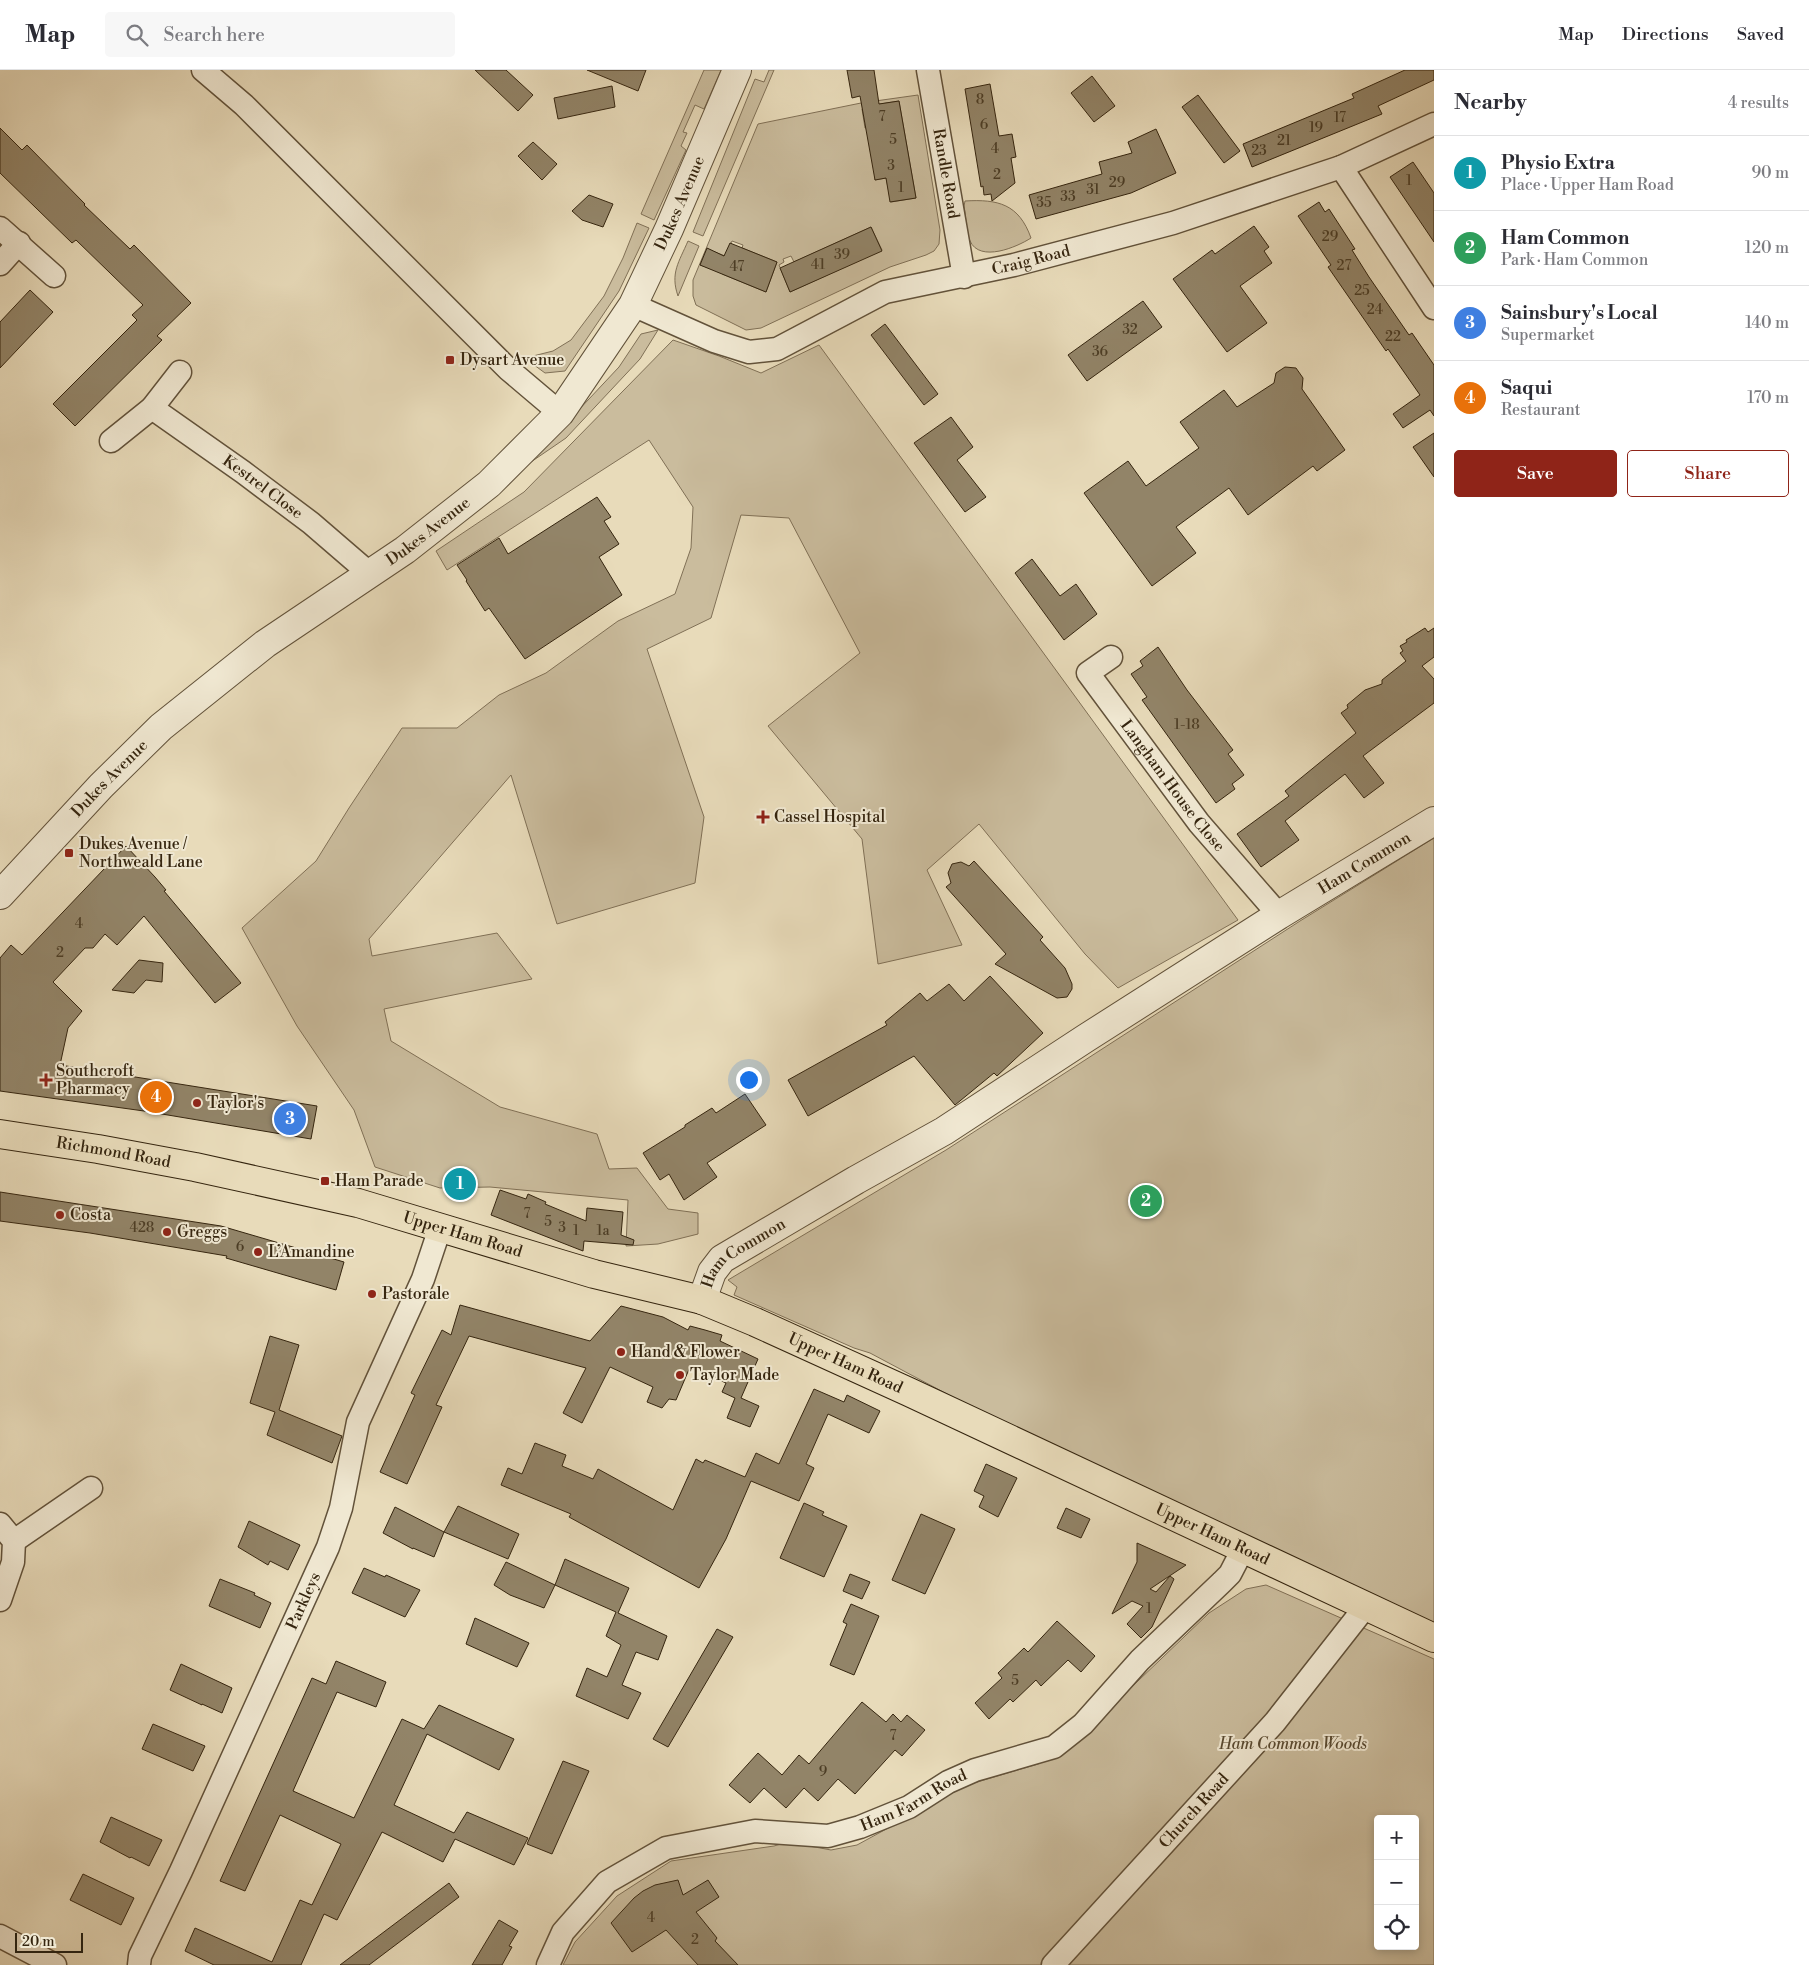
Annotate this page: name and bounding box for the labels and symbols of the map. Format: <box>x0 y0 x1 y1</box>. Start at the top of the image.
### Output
house number: 8 <box>976 91 984 109</box>
house number: 7 <box>878 108 886 126</box>
house number: 17 <box>1334 109 1346 127</box>
house number: 6 <box>980 116 989 134</box>
house number: 19 <box>1309 119 1323 137</box>
street label: Randle Road <box>928 127 964 220</box>
house number: 5 <box>889 131 897 149</box>
house number: 21 <box>1277 132 1291 150</box>
house number: 4 <box>991 140 999 158</box>
house number: 23 <box>1251 142 1267 160</box>
street label: Dukes Avenue <box>650 153 709 254</box>
house number: 3 <box>887 157 895 175</box>
house number: 2 <box>993 166 1001 184</box>
house number: 1 <box>1406 172 1412 190</box>
house number: 29 <box>1109 174 1125 192</box>
house number: 1 <box>898 179 904 197</box>
house number: 31 <box>1086 181 1100 199</box>
house number: 33 <box>1060 188 1076 206</box>
house number: 35 <box>1036 194 1052 212</box>
house number: 29 <box>1322 228 1338 246</box>
street label: Craig Road <box>990 241 1072 279</box>
house number: 39 <box>834 246 850 264</box>
house number: 41 <box>811 256 825 274</box>
house number: 27 <box>1337 257 1351 275</box>
house number: 47 <box>730 258 744 276</box>
house number: 25 <box>1354 282 1370 300</box>
house number: 24 <box>1367 301 1383 319</box>
house number: 32 <box>1122 321 1138 339</box>
house number: 22 <box>1385 328 1401 346</box>
house number: 36 <box>1092 343 1109 361</box>
place label: Dysart Avenue <box>460 350 564 370</box>
marker: Dysart Avenue <box>444 354 456 366</box>
street label: Kestrel Close <box>219 451 307 523</box>
street label: Dukes Avenue <box>382 493 474 570</box>
street label: Langham House Close <box>1116 716 1229 856</box>
house number: 1-18 <box>1174 716 1200 734</box>
street label: Dukes Avenue <box>67 735 152 821</box>
place label: Cassel Hospital <box>774 807 885 827</box>
marker: Cassel Hospital <box>756 810 770 824</box>
street label: Ham Common <box>1314 827 1415 899</box>
place label: Dukes Avenue / Northweald Lane <box>79 834 203 872</box>
marker: Dukes Avenue / Northweald Lane <box>63 847 75 859</box>
house number: 4 <box>75 915 83 933</box>
house number: 2 <box>56 944 64 962</box>
place label: Southcroft Pharmacy <box>56 1061 135 1099</box>
your location <box>736 1067 762 1093</box>
marker: Southcroft Pharmacy <box>40 1074 52 1086</box>
pin: 4 <box>140 1078 172 1116</box>
place label: Taylor's <box>207 1093 264 1113</box>
marker: Taylor's <box>191 1097 203 1109</box>
pin: 3 <box>274 1100 306 1138</box>
street label: Richmond Road <box>55 1133 172 1172</box>
pin: 1 <box>444 1165 476 1203</box>
place label: Ham Parade <box>335 1171 424 1191</box>
marker: Ham Parade <box>319 1175 331 1187</box>
pin: 2 <box>1130 1182 1162 1220</box>
place label: Costa <box>70 1205 112 1225</box>
house number: 7 <box>523 1205 531 1223</box>
street label: Upper Ham Road <box>401 1207 525 1262</box>
marker: Costa <box>54 1209 66 1221</box>
house number: 5 <box>544 1213 552 1231</box>
street label: Ham Common <box>697 1213 790 1291</box>
house number: 428 <box>130 1219 154 1237</box>
house number: 3 <box>558 1219 566 1237</box>
place label: Greggs <box>177 1222 227 1242</box>
house number: 1 <box>573 1222 579 1240</box>
house number: 1a <box>596 1222 610 1240</box>
marker: Greggs <box>161 1226 173 1238</box>
house number: 6 <box>236 1238 245 1256</box>
place label: L’Amandine <box>268 1242 355 1262</box>
marker: L’Amandine <box>252 1246 264 1258</box>
place label: Pastorale <box>382 1284 450 1304</box>
marker: Pastorale <box>366 1288 378 1300</box>
street label: Upper Ham Road <box>785 1328 906 1398</box>
place label: Hand & Flower <box>631 1342 740 1362</box>
marker: Hand & Flower <box>615 1346 627 1358</box>
place label: Taylor Made <box>690 1365 779 1385</box>
marker: Taylor Made <box>674 1369 686 1381</box>
street label: Upper Ham Road <box>1152 1499 1273 1570</box>
street label: Parkleys <box>282 1569 325 1633</box>
house number: 1 <box>1146 1600 1152 1618</box>
house number: 5 <box>1011 1672 1019 1690</box>
house number: 7 <box>889 1727 897 1745</box>
park label: Ham Common Woods <box>1218 1734 1367 1754</box>
house number: 9 <box>819 1763 827 1781</box>
street label: Ham Farm Road <box>857 1765 970 1836</box>
street label: Church Road <box>1155 1769 1233 1852</box>
house number: 4 <box>647 1909 655 1927</box>
scale bar <box>15 1930 82 1953</box>
house number: 2 <box>691 1931 699 1949</box>

